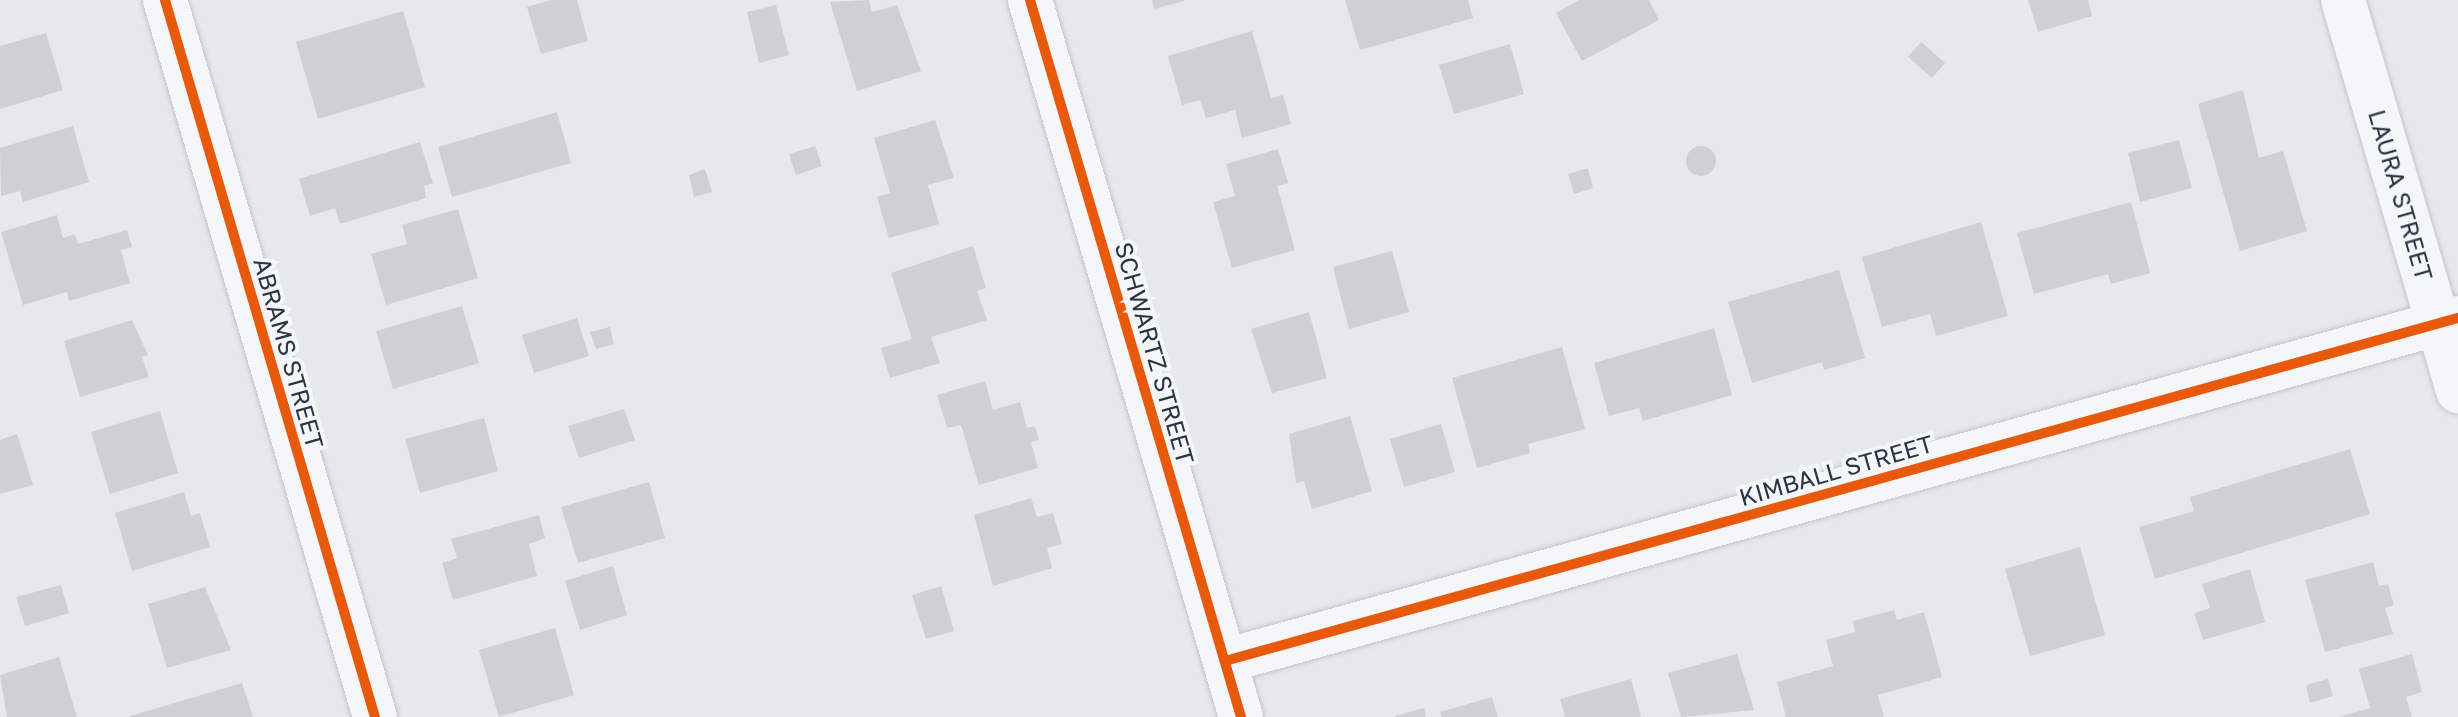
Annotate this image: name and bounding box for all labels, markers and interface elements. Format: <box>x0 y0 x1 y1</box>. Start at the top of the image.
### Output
street label: LAURA STREET <box>2363 106 2439 284</box>
street label: SCHWARTZ STREET <box>1110 239 1200 467</box>
street label: ABRAMS STREET <box>248 254 330 452</box>
street label: KIMBALL STREET <box>1736 429 1936 511</box>

